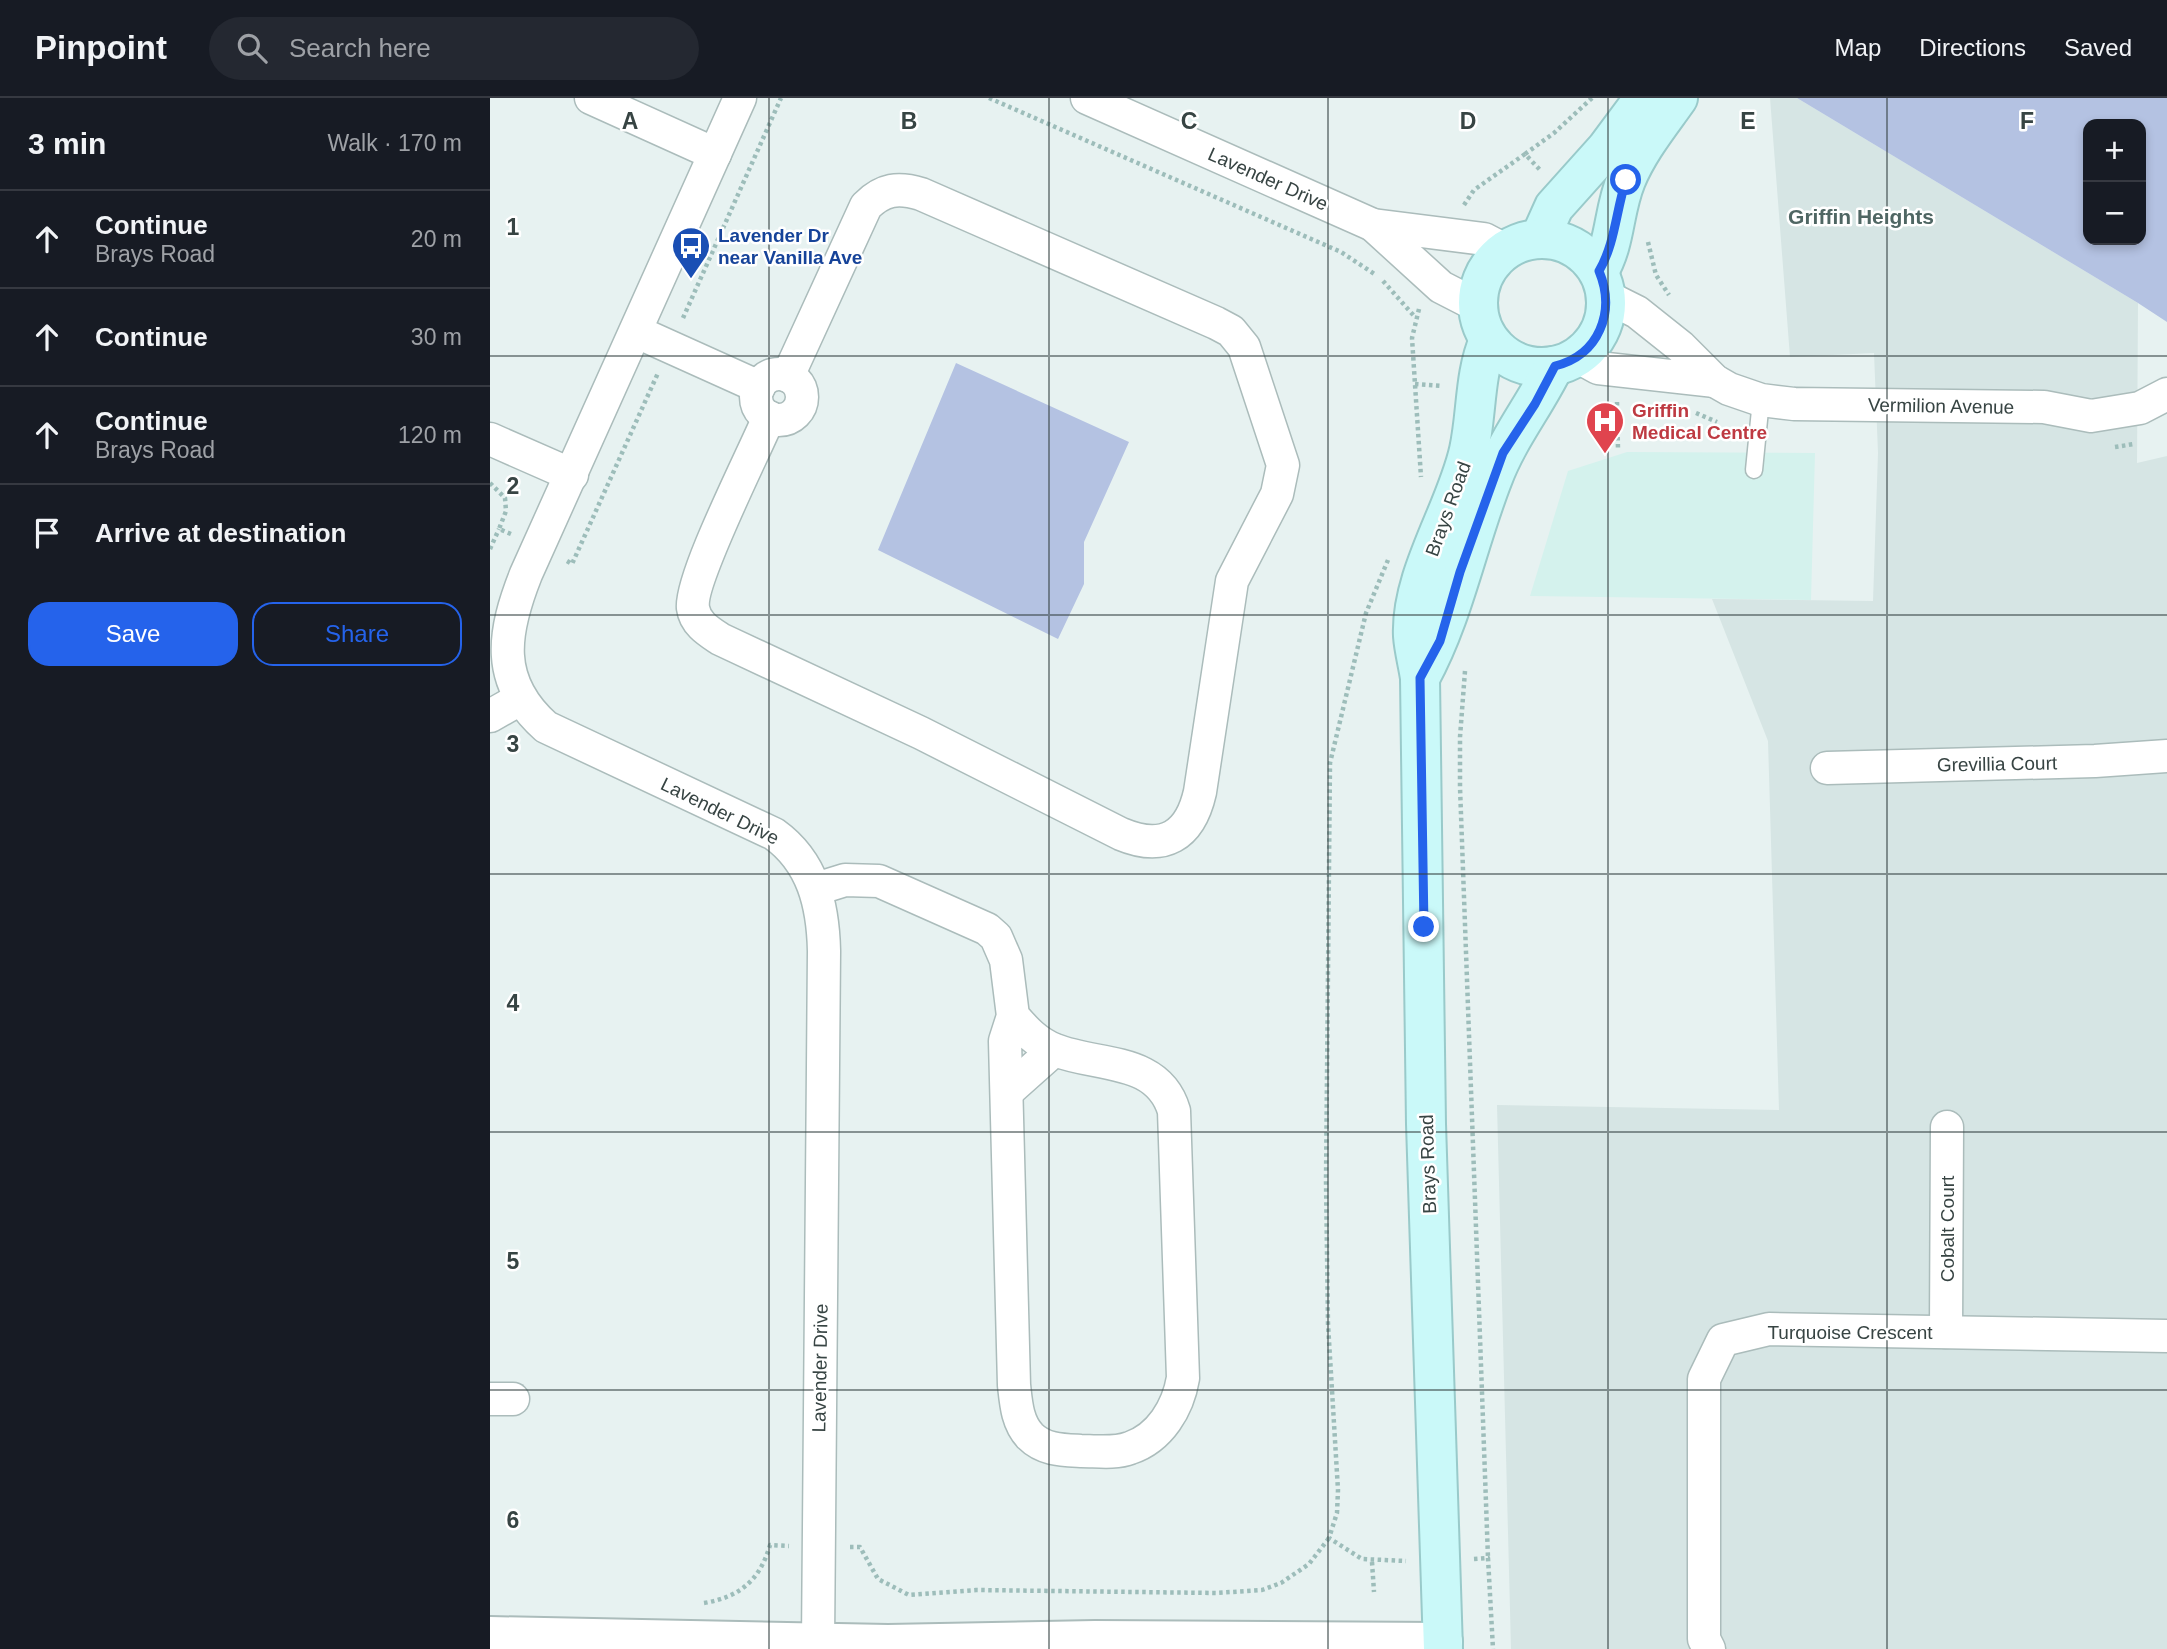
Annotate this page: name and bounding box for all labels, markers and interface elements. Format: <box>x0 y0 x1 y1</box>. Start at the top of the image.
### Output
search box <box>209 17 699 80</box>
text: Pinpoint <box>35 29 167 66</box>
icon: search <box>233 29 271 67</box>
text: Search here <box>289 33 431 63</box>
text: Map <box>1835 34 1881 61</box>
text: Directions <box>1919 34 2026 61</box>
text: Saved <box>2064 34 2132 61</box>
text: A <box>622 108 638 134</box>
text: B <box>901 108 917 134</box>
text: C <box>1181 108 1197 134</box>
text: D <box>1460 108 1476 134</box>
text: E <box>1740 108 1756 134</box>
text: F <box>2020 108 2034 134</box>
map controls <box>2083 119 2146 245</box>
button: + <box>2083 119 2146 182</box>
text: 3 min <box>28 127 106 160</box>
text: Walk · 170 m <box>327 130 462 156</box>
street label: Lavender Drive <box>1205 143 1331 215</box>
route start <box>1610 164 1641 195</box>
button: − <box>2083 182 2146 245</box>
district label: Griffin Heights <box>1788 205 1934 228</box>
text: Continue <box>95 210 208 240</box>
text: 1 <box>507 214 520 240</box>
icon: ahead <box>28 220 66 258</box>
bus stop icon: Lavender Dr near Vanilla Ave <box>670 225 712 280</box>
place label: Lavender Dr near Vanilla Ave <box>718 225 862 268</box>
text: 20 m <box>411 226 462 252</box>
text: Brays Road <box>95 241 215 267</box>
icon: ahead <box>28 318 66 356</box>
text: Continue <box>95 322 208 352</box>
text: 30 m <box>411 324 462 350</box>
street label: Vermilion Avenue <box>1868 394 2014 418</box>
hospital icon: Griffin Medical Centre <box>1584 400 1626 455</box>
place label: Griffin Medical Centre <box>1632 400 1767 443</box>
text: Continue <box>95 406 208 436</box>
icon: ahead <box>28 416 66 454</box>
text: 120 m <box>398 422 462 448</box>
text: Brays Road <box>95 437 215 463</box>
street label: Brays Road <box>1421 459 1475 559</box>
text: 2 <box>507 473 519 499</box>
icon: arrive <box>28 514 66 552</box>
text: Arrive at destination <box>95 518 346 548</box>
button: Save <box>28 602 238 666</box>
button: Share <box>252 602 462 666</box>
text: 3 <box>507 731 519 757</box>
street label: Grevillia Court <box>1937 752 2058 776</box>
street label: Lavender Drive <box>657 773 783 849</box>
route end <box>1408 911 1439 942</box>
text: 4 <box>507 990 520 1016</box>
street label: Brays Road <box>1416 1114 1440 1214</box>
street label: Cobalt Court <box>1937 1175 1958 1282</box>
text: 5 <box>507 1248 520 1274</box>
street label: Lavender Drive <box>808 1303 832 1433</box>
street label: Turquoise Crescent <box>1767 1322 1933 1343</box>
text: 6 <box>507 1507 519 1533</box>

